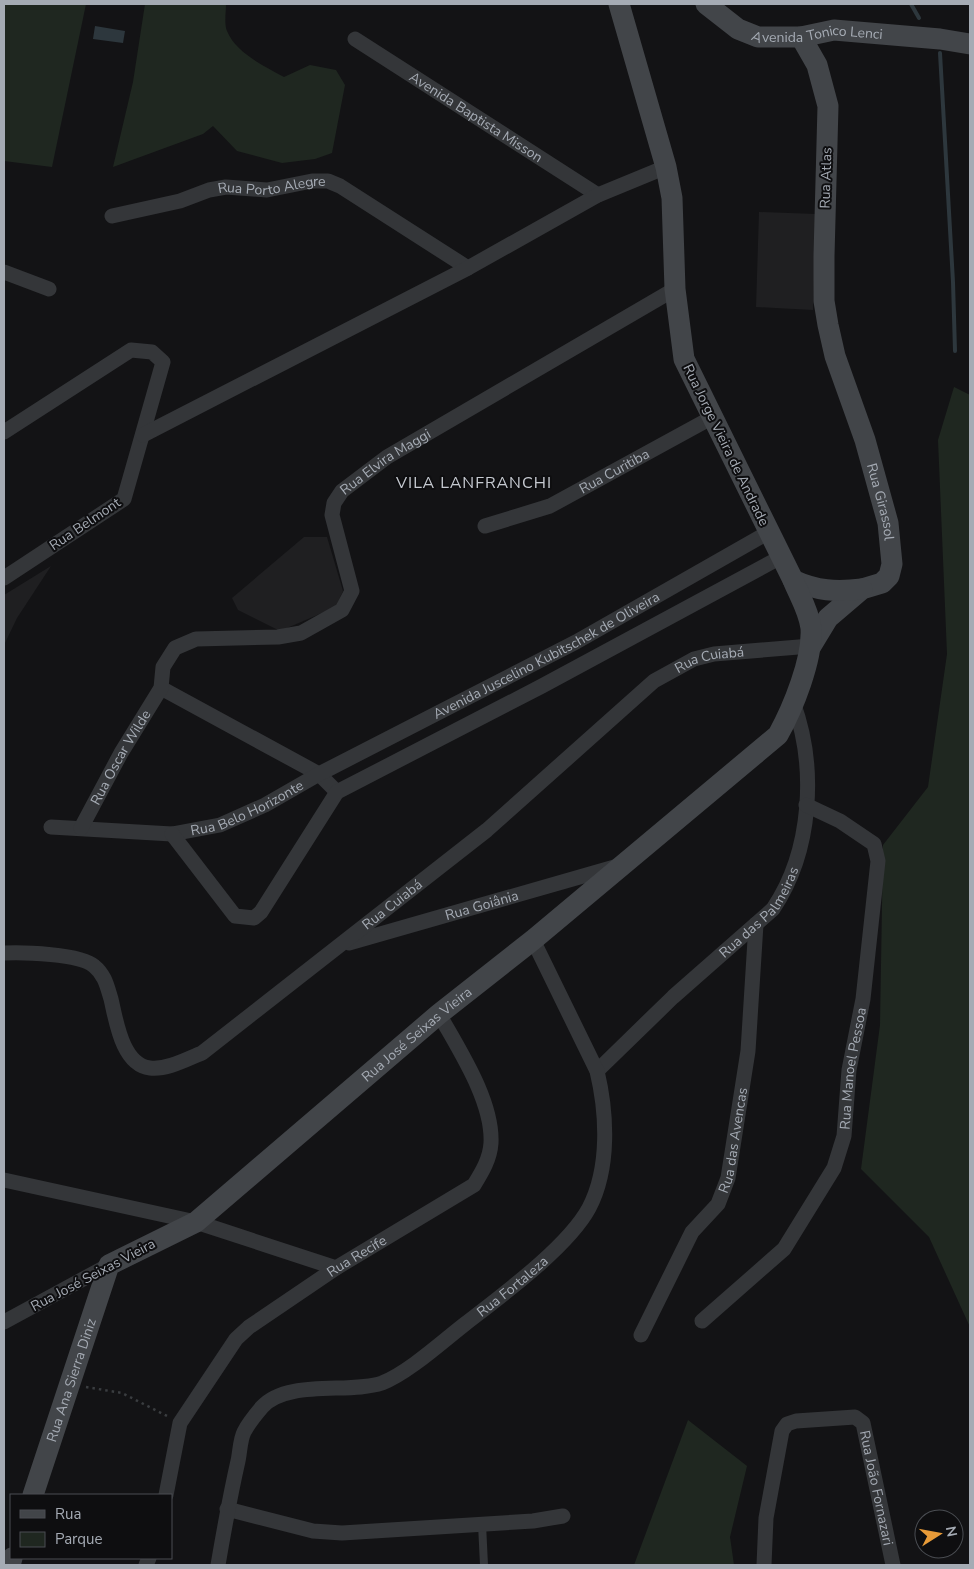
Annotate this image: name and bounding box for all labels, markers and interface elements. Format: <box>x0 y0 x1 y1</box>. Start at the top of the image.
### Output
street label: Avenida Tonico Lenci <box>749 20 884 47</box>
street label: Avenida Baptista Misson <box>406 67 547 167</box>
street label: Rua Atlas <box>815 147 837 209</box>
street label: Rua Porto Alegre <box>216 171 325 200</box>
street label: Rua Jorge Vieira de Andrade <box>678 361 774 529</box>
street label: Rua Elvira Maggi <box>336 424 434 499</box>
street label: Rua Curitiba <box>576 444 653 498</box>
street label: Rua Girassol <box>862 461 899 542</box>
district label: VILA LANFRANCHI <box>395 472 552 494</box>
street label: Rua Belmont <box>46 493 124 555</box>
street label: Avenida Juscelino Kubitschek de Oliveira <box>430 587 663 723</box>
street label: Rua Cuiabá <box>671 642 745 677</box>
street label: Rua Oscar Wilde <box>86 706 155 808</box>
street label: Rua Belo Horizonte <box>189 776 307 840</box>
street label: Rua das Palmeiras <box>715 864 803 962</box>
street label: Rua Cuiabá <box>358 875 426 934</box>
street label: Rua Goiânia <box>443 885 521 925</box>
street label: Rua José Seixas Vieira <box>357 982 476 1086</box>
street label: Rua Manoel Pessoa <box>835 1006 871 1130</box>
street label: Rua das Avencas <box>714 1086 752 1196</box>
street label: Rua Recife <box>323 1230 390 1281</box>
street label: Rua José Seixas Vieira <box>27 1234 159 1316</box>
street label: Rua Fortaleza <box>473 1252 552 1321</box>
street label: Rua Ana Sierra Diniz <box>42 1315 100 1444</box>
street label: Rua João Fornazari <box>855 1429 898 1547</box>
legend <box>10 1494 172 1559</box>
text: Rua <box>55 1504 81 1524</box>
north arrow <box>914 1509 964 1559</box>
text: N <box>941 1525 962 1539</box>
text: Parque <box>55 1529 103 1549</box>

